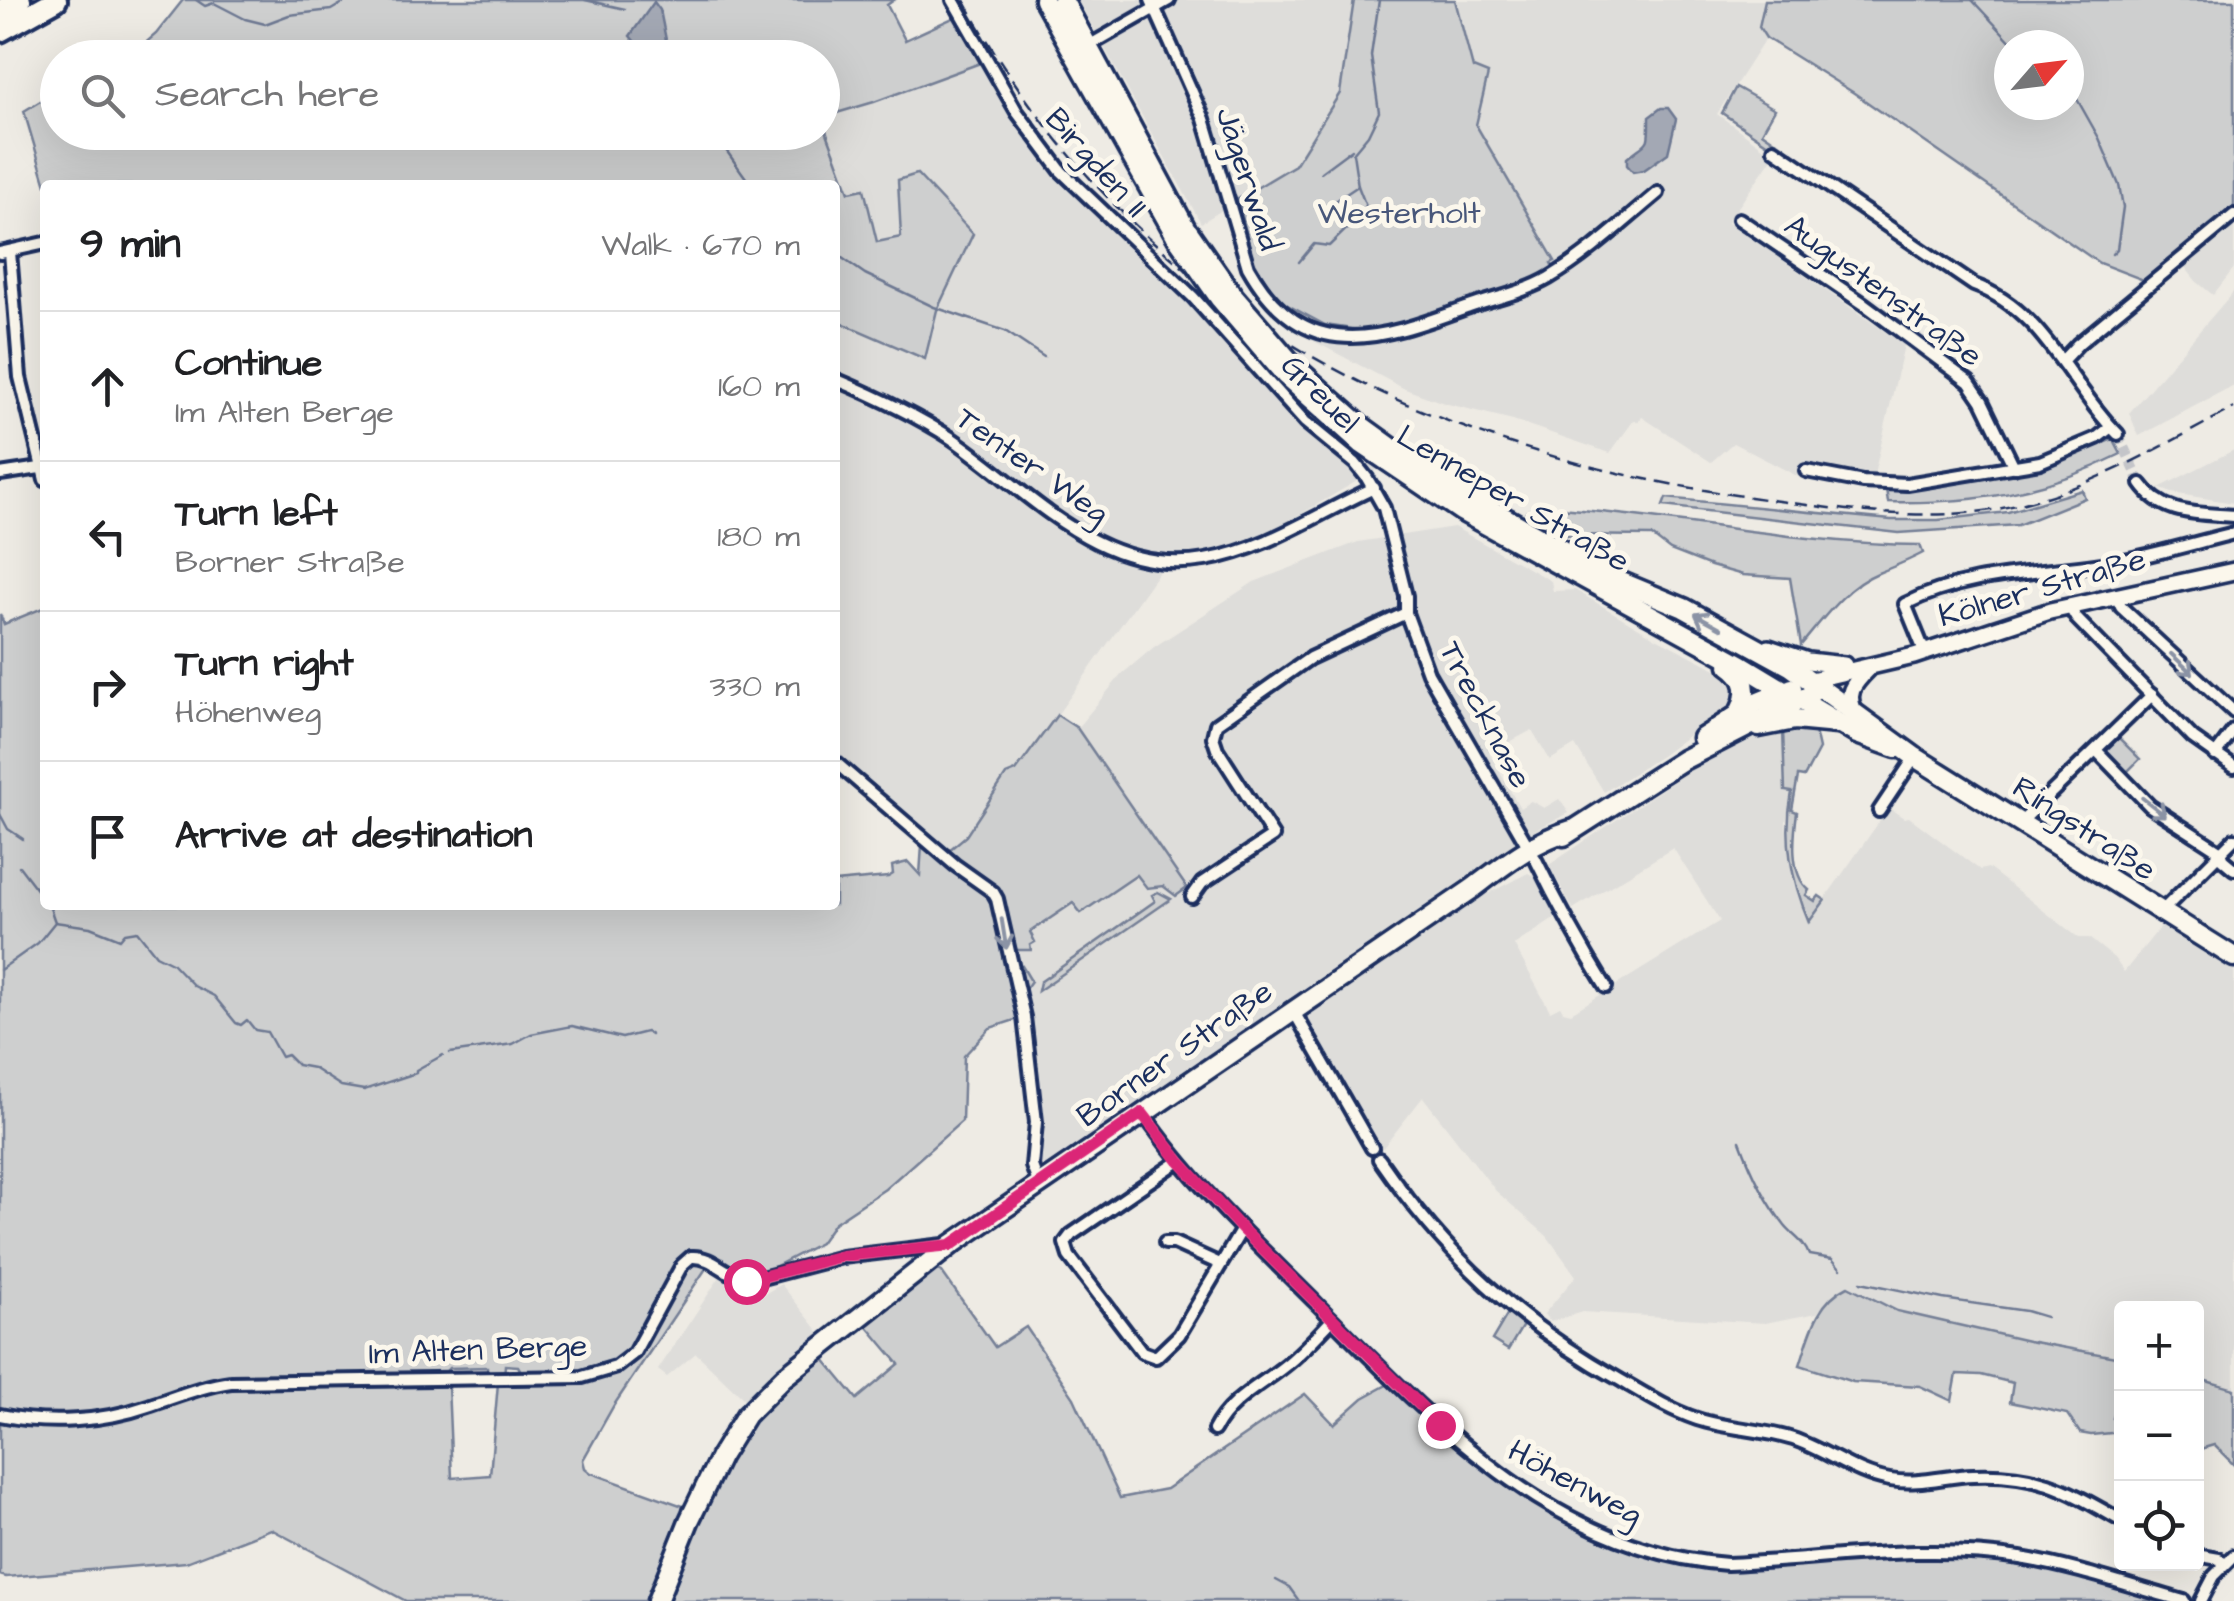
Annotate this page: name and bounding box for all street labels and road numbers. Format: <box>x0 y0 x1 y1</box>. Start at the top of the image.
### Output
street label: Birgden II <box>1034 98 1158 228</box>
street label: Jägerwald <box>1204 102 1292 256</box>
street label: Augustenstraße <box>1775 204 1991 378</box>
street label: Greuel <box>1270 344 1370 444</box>
street label: Tenter Weg <box>946 397 1118 535</box>
street label: Lenneper Straße <box>1388 414 1638 584</box>
street label: Kölner Straße <box>1933 537 2151 639</box>
street label: Trecknase <box>1427 634 1543 796</box>
street label: Ringstraße <box>2003 766 2165 892</box>
street label: Borner Straße <box>1068 970 1282 1138</box>
street label: Im Alten Berge <box>368 1324 588 1376</box>
street label: Höhenweg <box>1500 1429 1650 1537</box>

